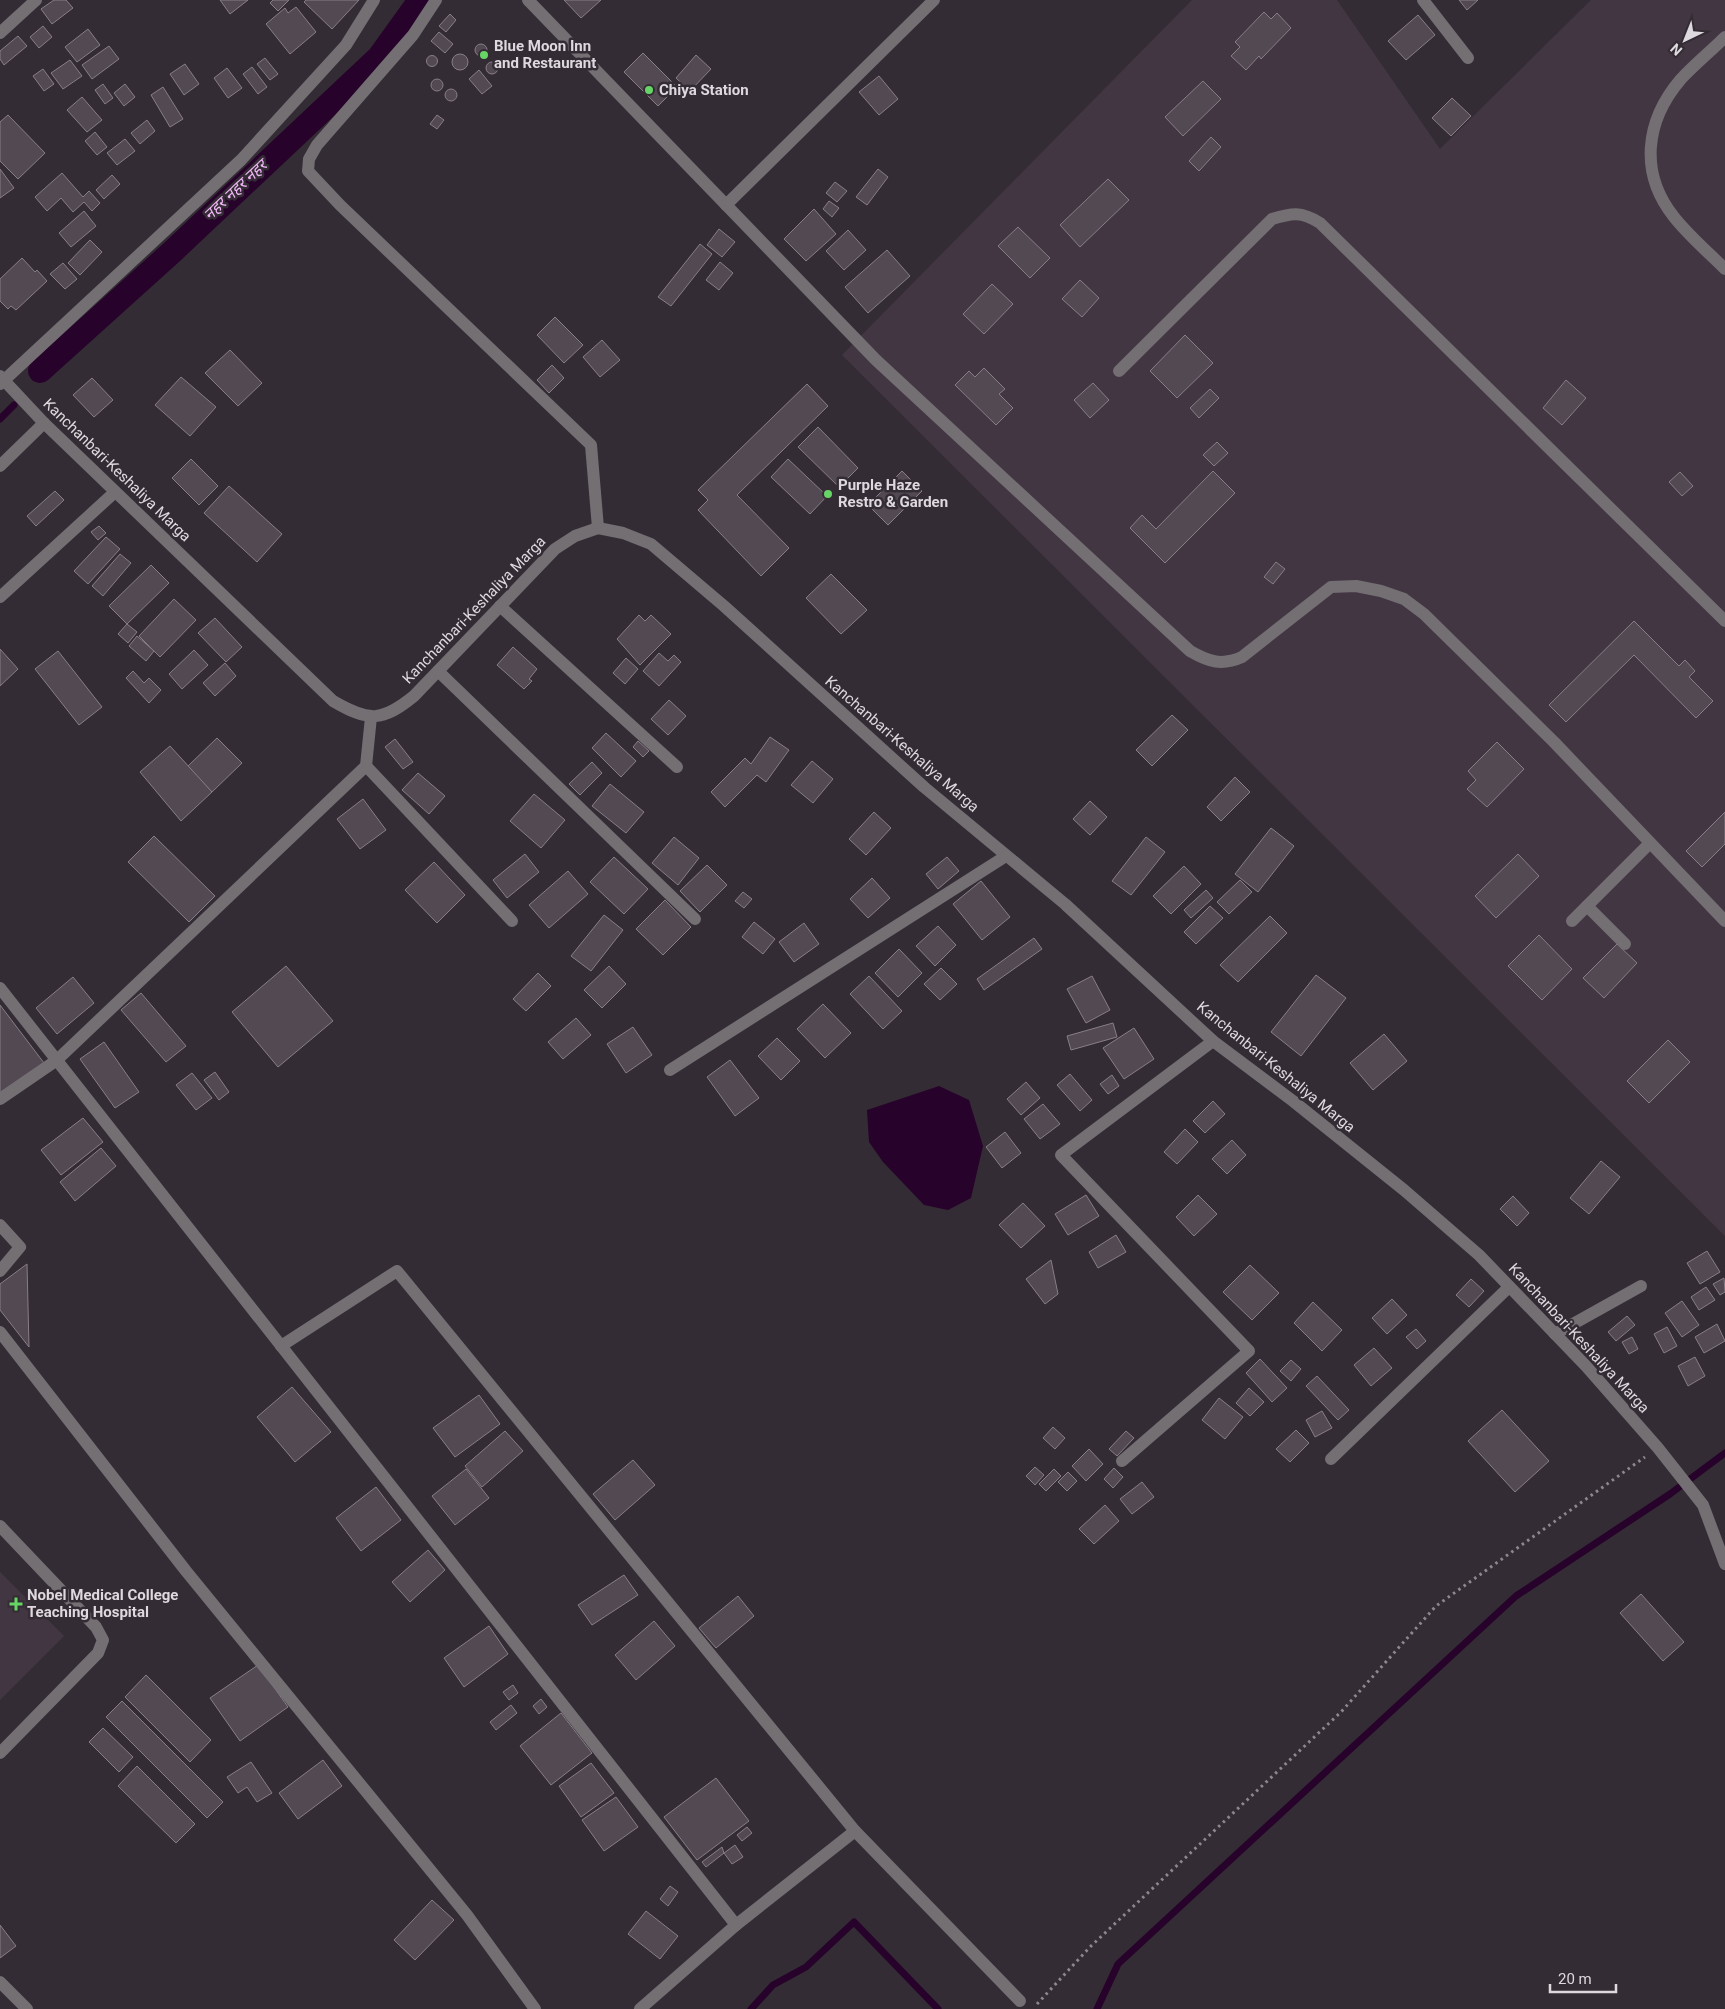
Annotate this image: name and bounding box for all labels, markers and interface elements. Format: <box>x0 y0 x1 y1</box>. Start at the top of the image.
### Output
north arrow <box>1660 15 1710 65</box>
place label: Blue Moon Inn and Restaurant <box>494 37 596 72</box>
text: N <box>1667 40 1685 59</box>
marker: Blue Moon Inn and Restaurant <box>478 49 490 61</box>
place label: Chiya Station <box>659 81 749 99</box>
marker: Chiya Station <box>643 84 655 96</box>
water label: नहर नहर नहर <box>199 154 273 224</box>
street label: Kanchanbari-Keshaliya Marga <box>39 395 195 545</box>
place label: Purple Haze Restro & Garden <box>838 476 948 511</box>
marker: Purple Haze Restro & Garden <box>822 488 834 500</box>
street label: Kanchanbari-Keshaliya Marga <box>399 532 549 688</box>
street label: Kanchanbari-Keshaliya Marga <box>821 672 983 816</box>
street label: Kanchanbari-Keshaliya Marga <box>1193 998 1359 1136</box>
street label: Kanchanbari-Keshaliya Marga <box>1505 1259 1653 1417</box>
place label: Nobel Medical College Teaching Hospital <box>27 1586 178 1621</box>
marker: Nobel Medical College Teaching Hospital <box>9 1597 23 1611</box>
scale bar <box>1550 1962 1616 1994</box>
text: 20 m <box>1558 1970 1592 1988</box>

